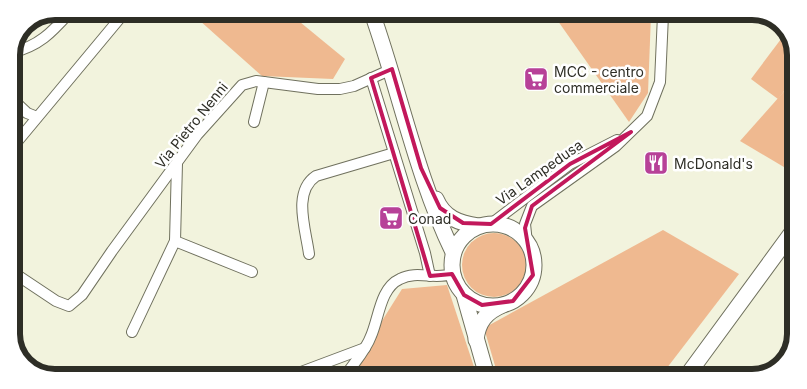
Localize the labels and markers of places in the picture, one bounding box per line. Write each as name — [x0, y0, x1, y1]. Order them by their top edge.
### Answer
place label: MCC - centro commerciale — [554, 63, 644, 96]
supermarket icon: MCC - centro commerciale — [523, 66, 549, 92]
restaurant icon: McDonald's — [643, 150, 669, 176]
place label: McDonald's — [674, 155, 753, 172]
supermarket icon: Conad — [378, 205, 404, 231]
place label: Conad — [408, 210, 451, 227]

